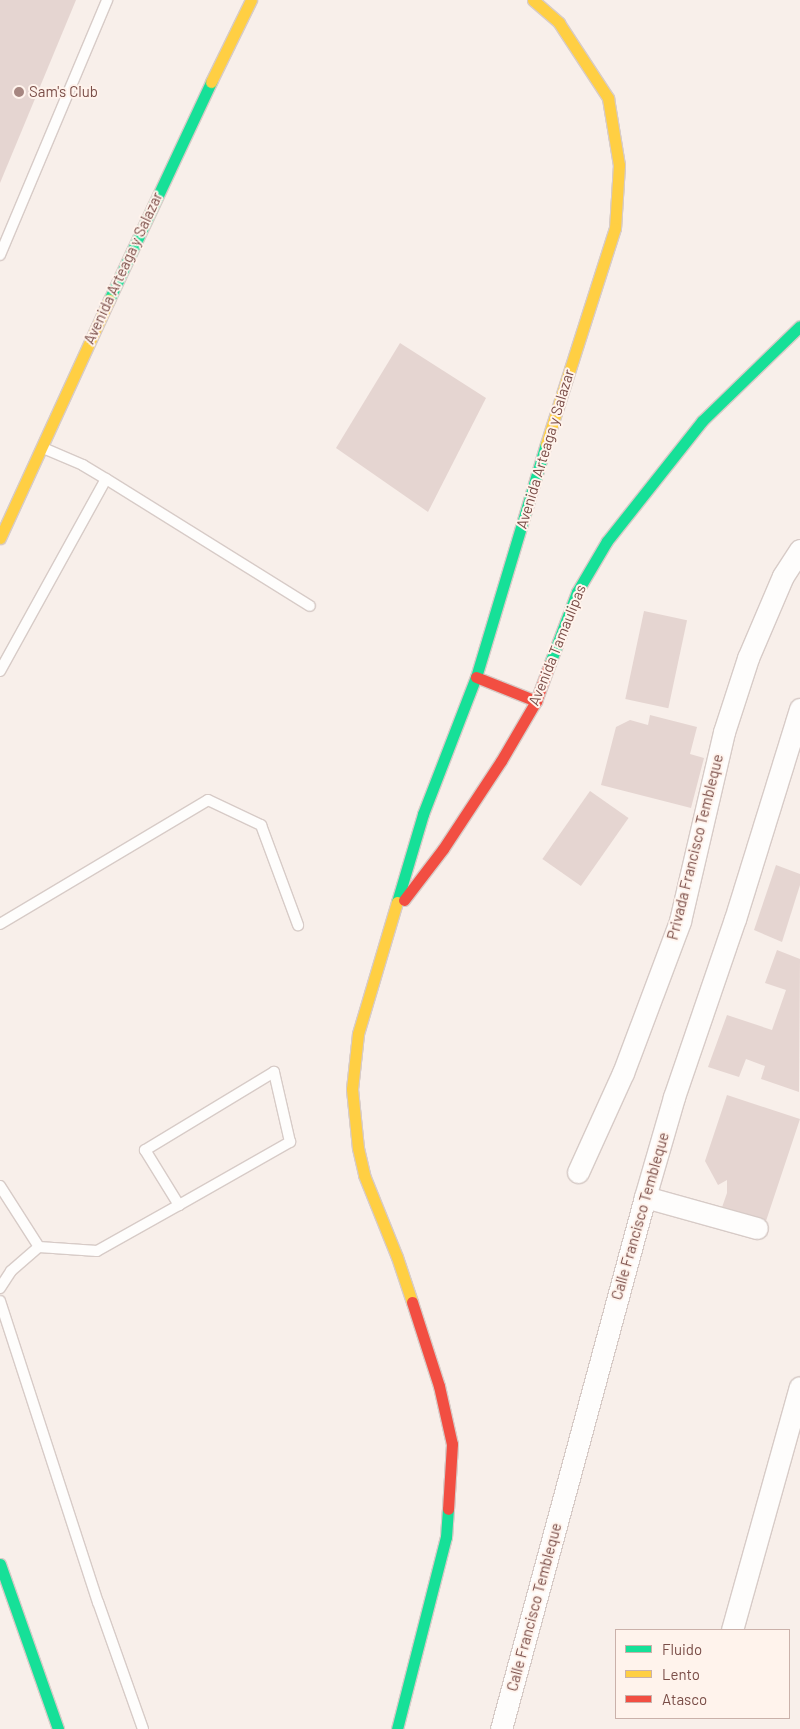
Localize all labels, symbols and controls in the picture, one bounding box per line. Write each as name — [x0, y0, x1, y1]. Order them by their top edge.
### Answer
place label: Sam's Club — [29, 83, 98, 101]
marker: Sam's Club — [13, 86, 25, 98]
street label: Avenida Arteaga y Salazar — [80, 189, 166, 347]
street label: Avenida Arteaga y Salazar — [512, 367, 578, 531]
street label: Avenida Tamaulipas — [525, 582, 589, 708]
street label: Privada Francisco Tembleque — [663, 752, 727, 942]
street label: Calle Francisco Tembleque — [607, 1130, 673, 1302]
street label: Calle Francisco Tembleque — [503, 1521, 565, 1693]
legend — [615, 1629, 790, 1719]
text: Fluido — [662, 1640, 702, 1658]
text: Lento — [662, 1665, 700, 1683]
text: Atasco — [662, 1690, 707, 1708]

